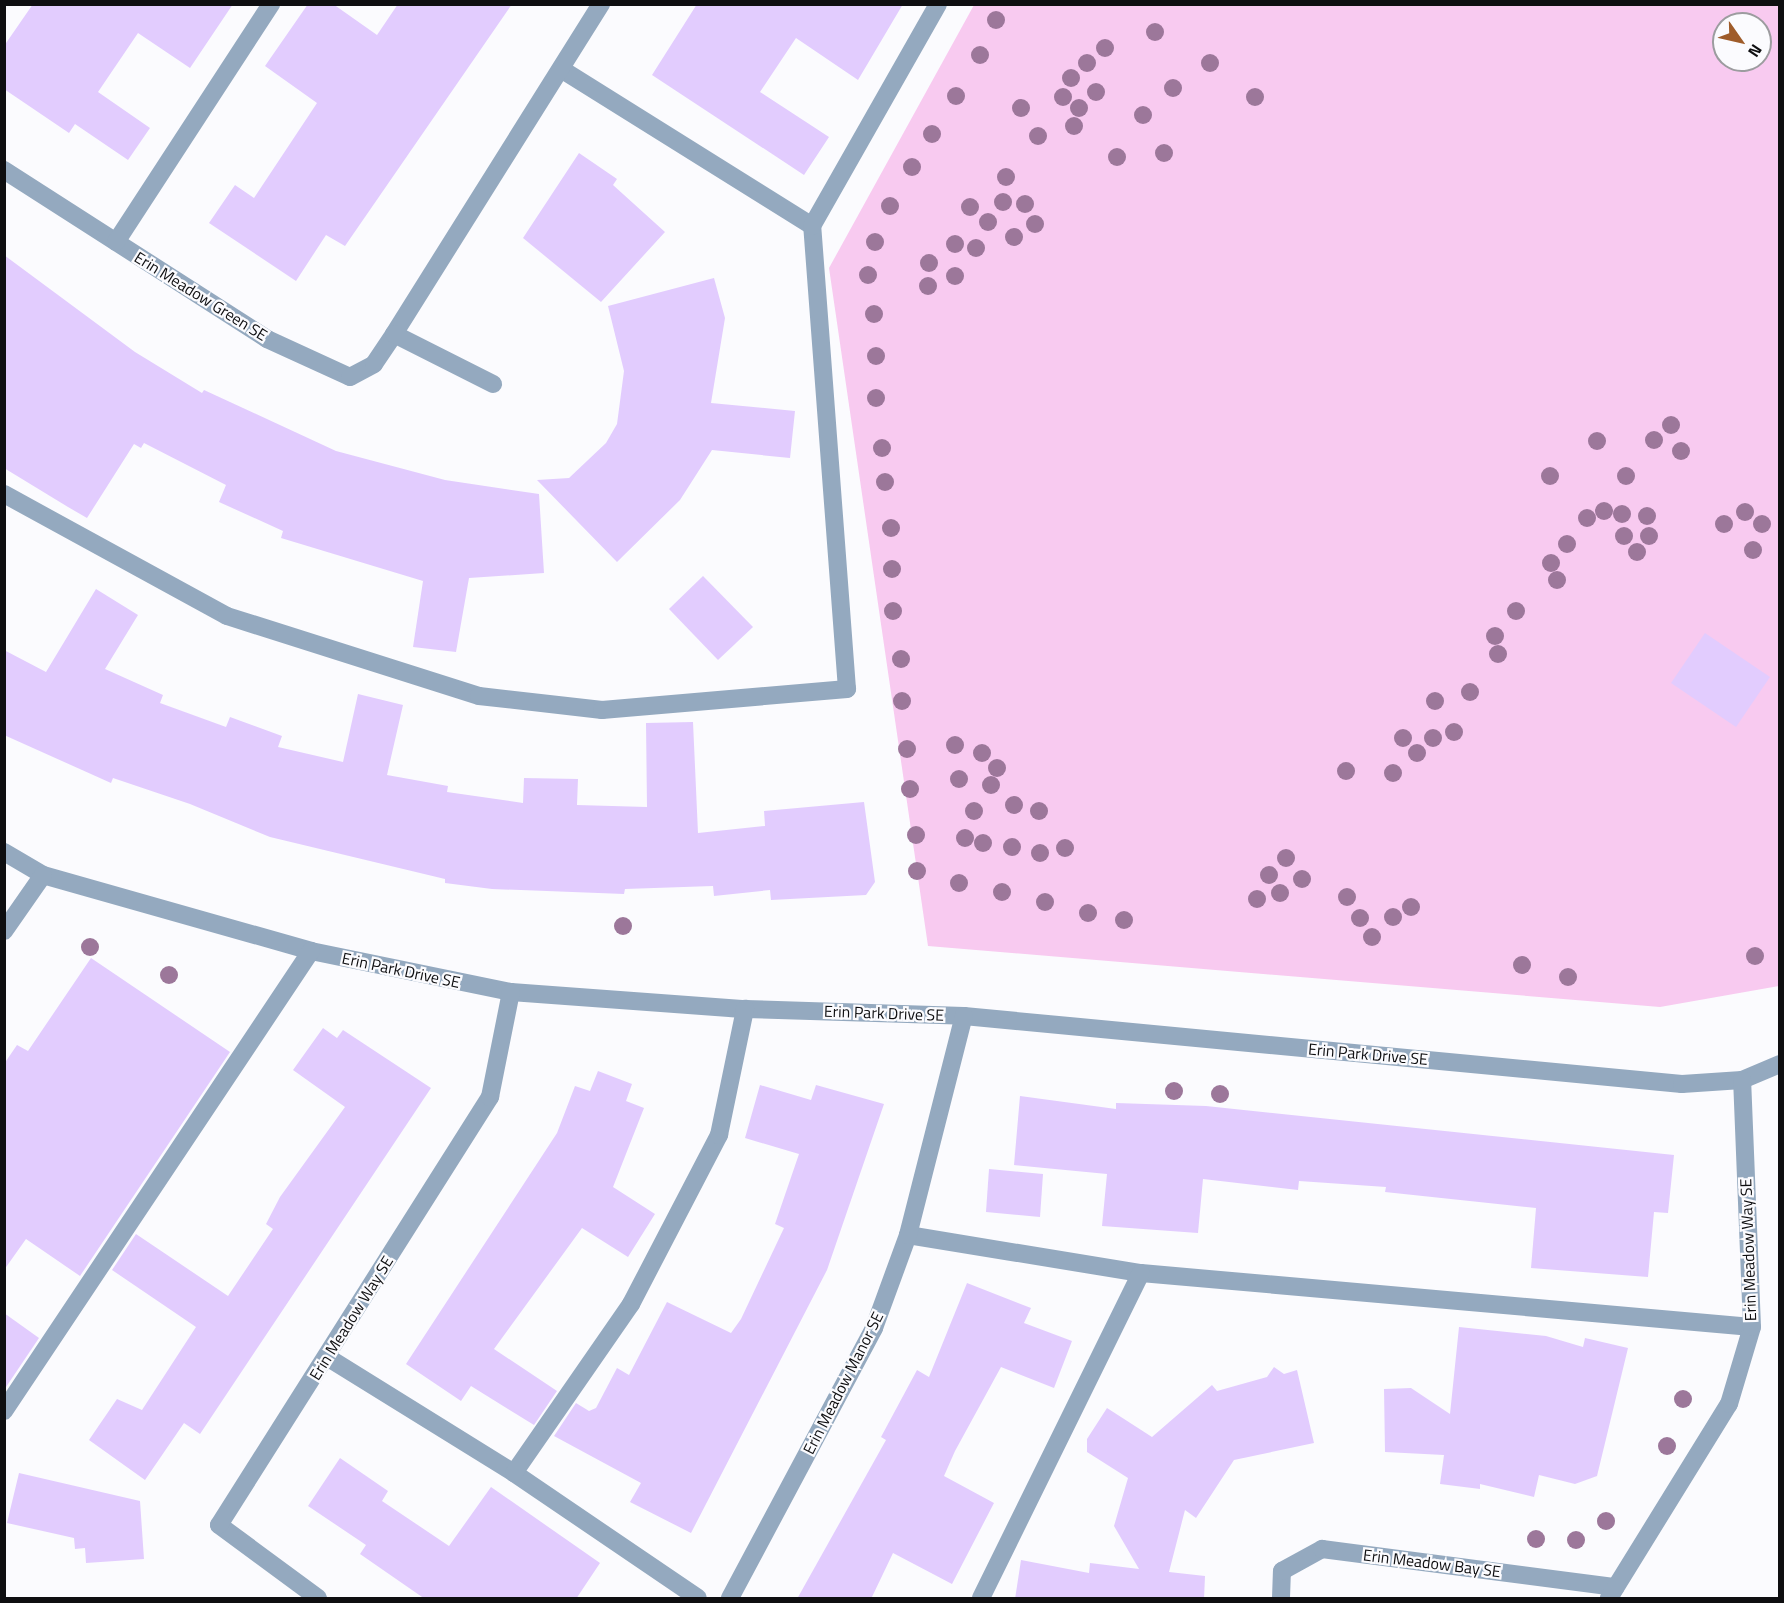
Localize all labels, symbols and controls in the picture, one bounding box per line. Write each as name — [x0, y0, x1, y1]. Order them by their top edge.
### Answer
north arrow — [1712, 12, 1772, 72]
text: N — [1742, 40, 1768, 62]
street label: Erin Meadow Green SE — [131, 247, 271, 345]
street label: Erin Park Drive SE — [340, 948, 462, 992]
street label: Erin Park Drive SE — [824, 1001, 944, 1025]
street label: Erin Park Drive SE — [1307, 1039, 1429, 1069]
street label: Erin Meadow Way SE — [1736, 1178, 1760, 1322]
street label: Erin Meadow Way SE — [305, 1252, 397, 1384]
street label: Erin Meadow Manor SE — [799, 1309, 887, 1457]
street label: Erin Meadow Bay SE — [1362, 1545, 1502, 1581]

